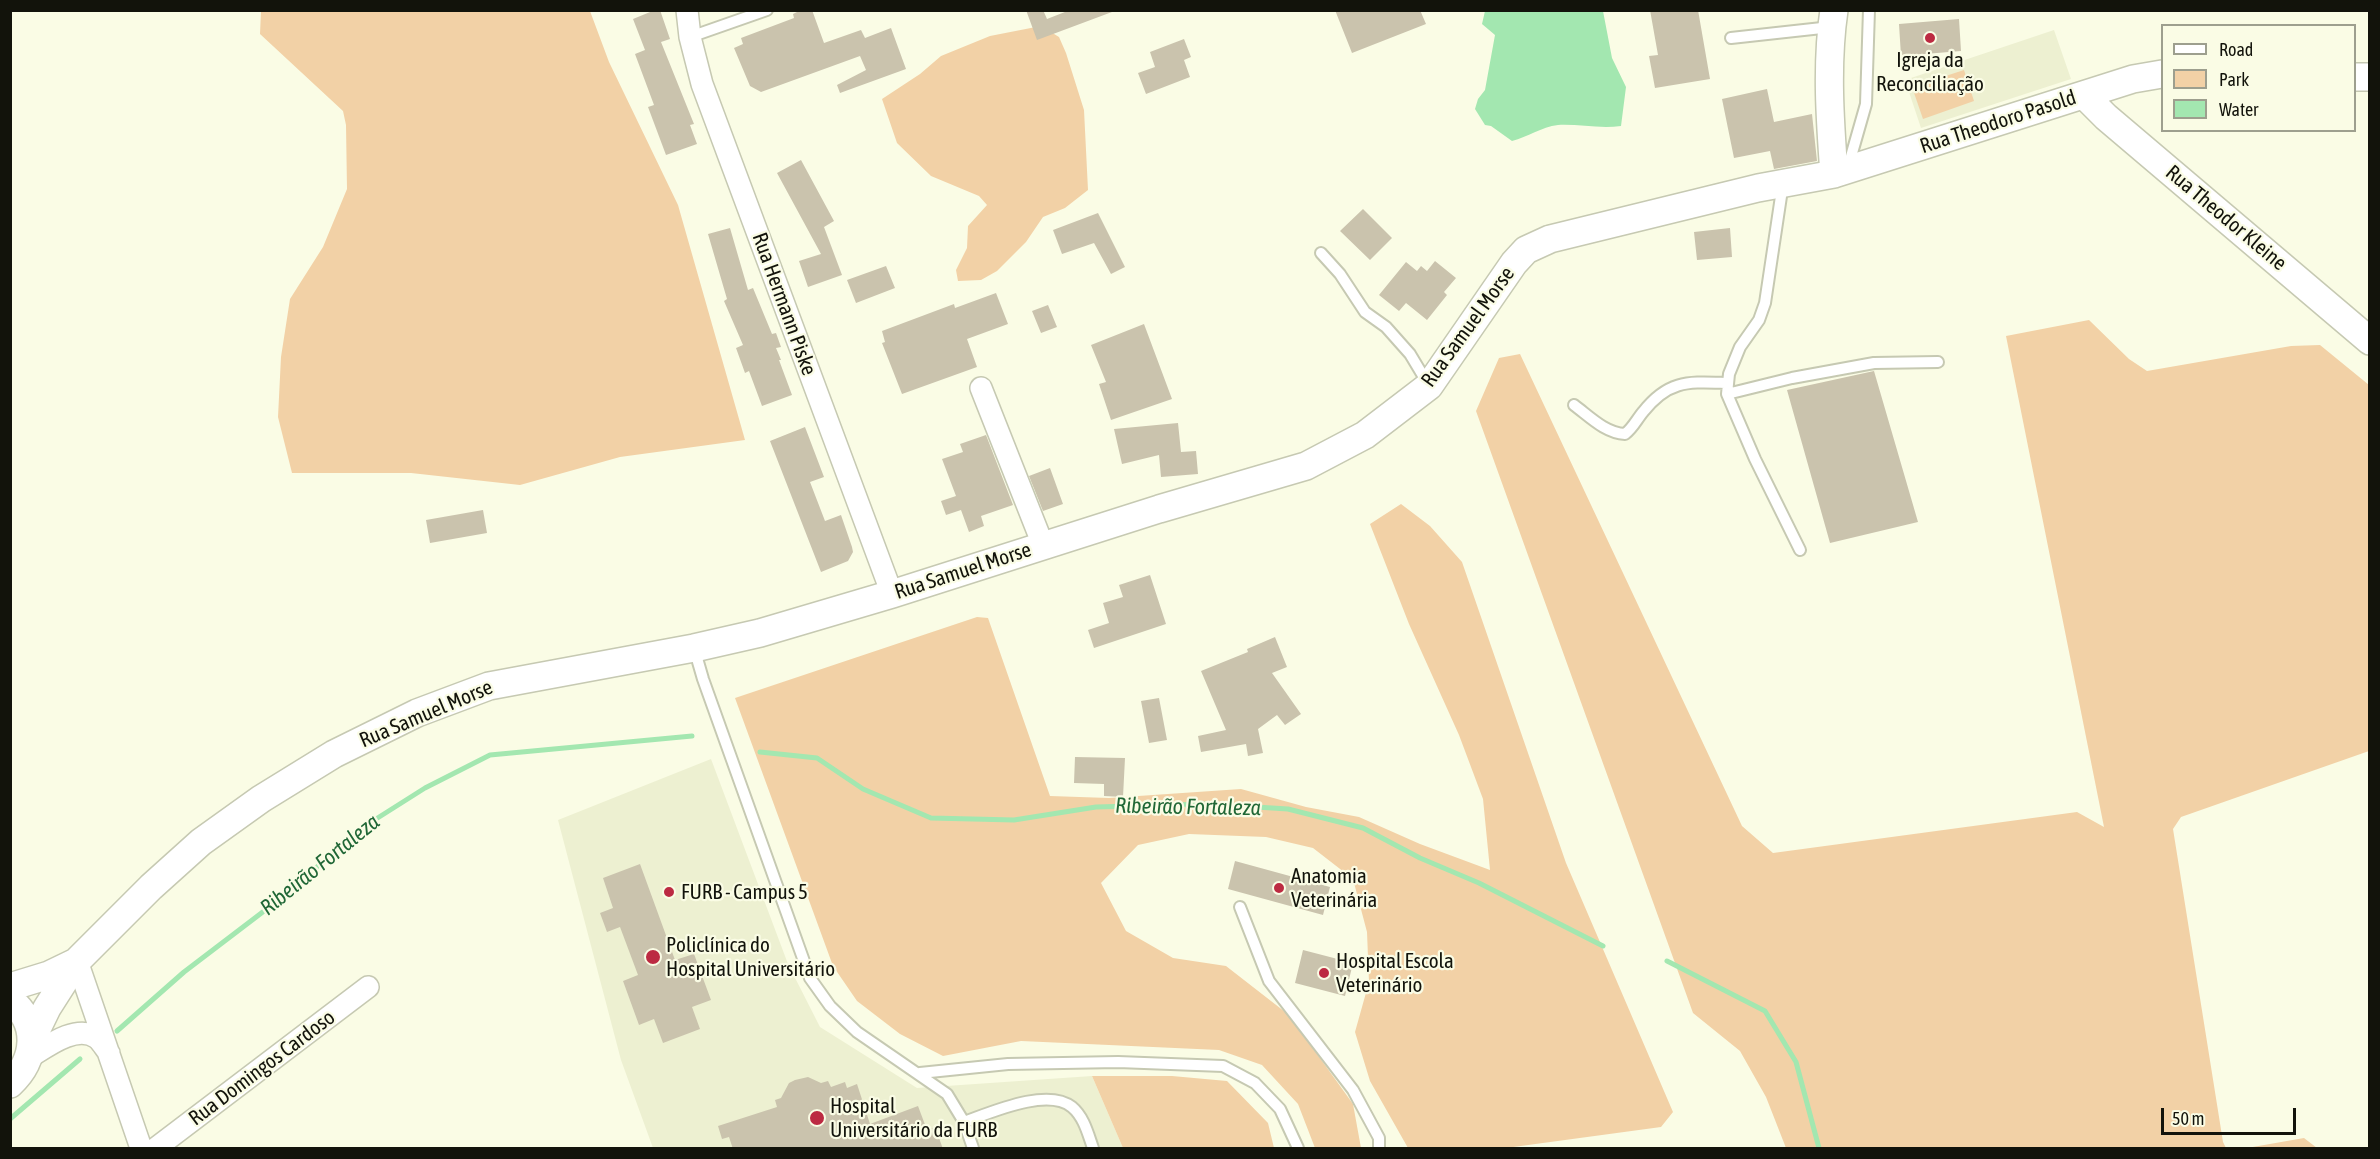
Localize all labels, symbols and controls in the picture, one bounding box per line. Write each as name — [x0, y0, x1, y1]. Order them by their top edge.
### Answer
legend — [2161, 24, 2356, 132]
marker: Igreja da Reconciliação — [1923, 31, 1937, 45]
text: Road — [2219, 39, 2253, 60]
place label: Igreja da Reconciliação — [1876, 47, 1984, 97]
text: Park — [2219, 69, 2249, 90]
street label: Rua Theodoro Pasold — [1917, 85, 2079, 159]
text: Water — [2219, 99, 2258, 120]
street label: Rua Theodor Kleine — [2160, 160, 2292, 276]
street label: Rua Hermann Piske — [747, 229, 821, 379]
street label: Rua Samuel Morse — [1416, 262, 1520, 392]
street label: Rua Samuel Morse — [891, 537, 1035, 605]
street label: Rua Samuel Morse — [356, 675, 496, 753]
water label: Ribeirão Fortaleza — [1115, 793, 1261, 821]
water label: Ribeirão Fortaleza — [255, 809, 385, 921]
place label: Anatomia Veterinária — [1291, 863, 1377, 913]
place label: FURB - Campus 5 — [681, 879, 808, 905]
marker: Anatomia Veterinária — [1272, 881, 1286, 895]
marker: FURB - Campus 5 — [662, 885, 676, 899]
place label: Policlínica do Hospital Universitário — [666, 932, 835, 982]
marker: Policlínica do Hospital Universitário — [644, 948, 662, 966]
place label: Hospital Escola Veterinário — [1336, 948, 1454, 998]
marker: Hospital Escola Veterinário — [1317, 966, 1331, 980]
street label: Rua Domingos Cardoso — [184, 1005, 340, 1131]
place label: Hospital Universitário da FURB — [830, 1093, 997, 1143]
scale bar — [2164, 1096, 2299, 1134]
text: 50 m — [2172, 1108, 2204, 1129]
marker: Hospital Universitário da FURB — [808, 1109, 826, 1127]

